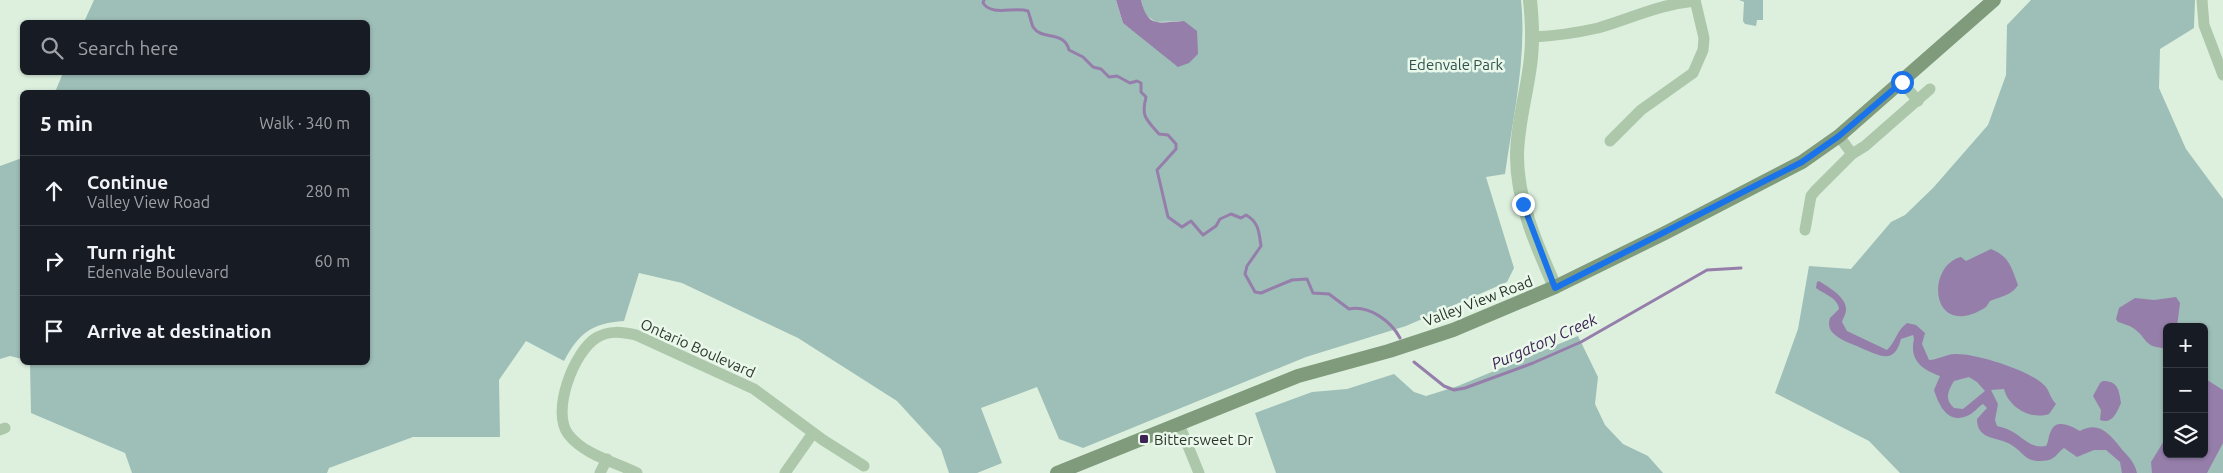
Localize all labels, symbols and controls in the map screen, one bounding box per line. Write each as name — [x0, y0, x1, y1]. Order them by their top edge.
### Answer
search box — [20, 20, 370, 75]
icon: search — [38, 34, 66, 62]
text: Search here — [78, 37, 178, 59]
park label: Edenvale Park — [1409, 56, 1504, 73]
route start — [1891, 71, 1914, 94]
text: 5 min — [40, 111, 93, 135]
text: Walk · 340 m — [259, 114, 350, 132]
text: Continue — [87, 171, 168, 193]
icon: ahead — [40, 177, 68, 205]
text: 280 m — [305, 182, 350, 200]
text: Valley View Road — [87, 193, 210, 211]
route end — [1512, 193, 1535, 216]
text: Turn right — [87, 241, 175, 263]
icon: right — [40, 247, 68, 275]
text: 60 m — [314, 252, 350, 270]
text: Edenvale Boulevard — [87, 263, 229, 281]
street label: Valley View Road — [1421, 272, 1535, 330]
water label: Purgatory Creek — [1488, 309, 1600, 372]
street label: Ontario Boulevard — [638, 315, 758, 381]
icon: arrive — [40, 317, 68, 345]
text: Arrive at destination — [87, 320, 272, 342]
map controls — [2163, 323, 2208, 458]
button: + — [2163, 323, 2208, 368]
button: − — [2163, 368, 2208, 413]
button: layers — [2163, 413, 2208, 458]
place label: Bittersweet Dr — [1154, 431, 1254, 448]
marker: Bittersweet Dr — [1138, 433, 1150, 445]

